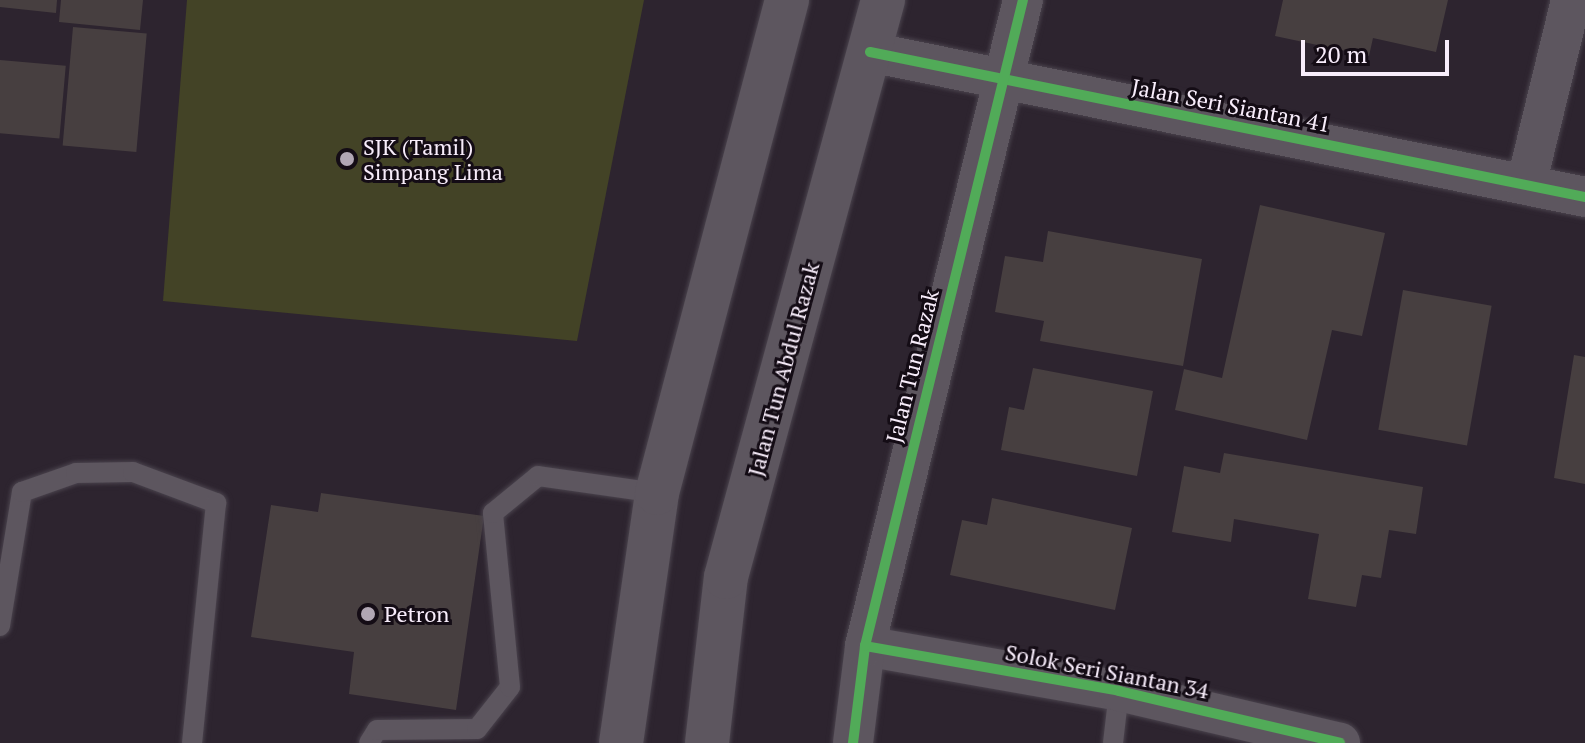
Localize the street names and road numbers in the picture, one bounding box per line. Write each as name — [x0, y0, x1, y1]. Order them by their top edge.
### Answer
street label: Jalan Seri Siantan 41 — [1129, 73, 1333, 137]
street label: Jalan Tun Abdul Razak — [742, 259, 824, 479]
street label: Jalan Tun Razak — [880, 287, 944, 445]
street label: Solok Seri Siantan 34 — [1003, 638, 1211, 704]

